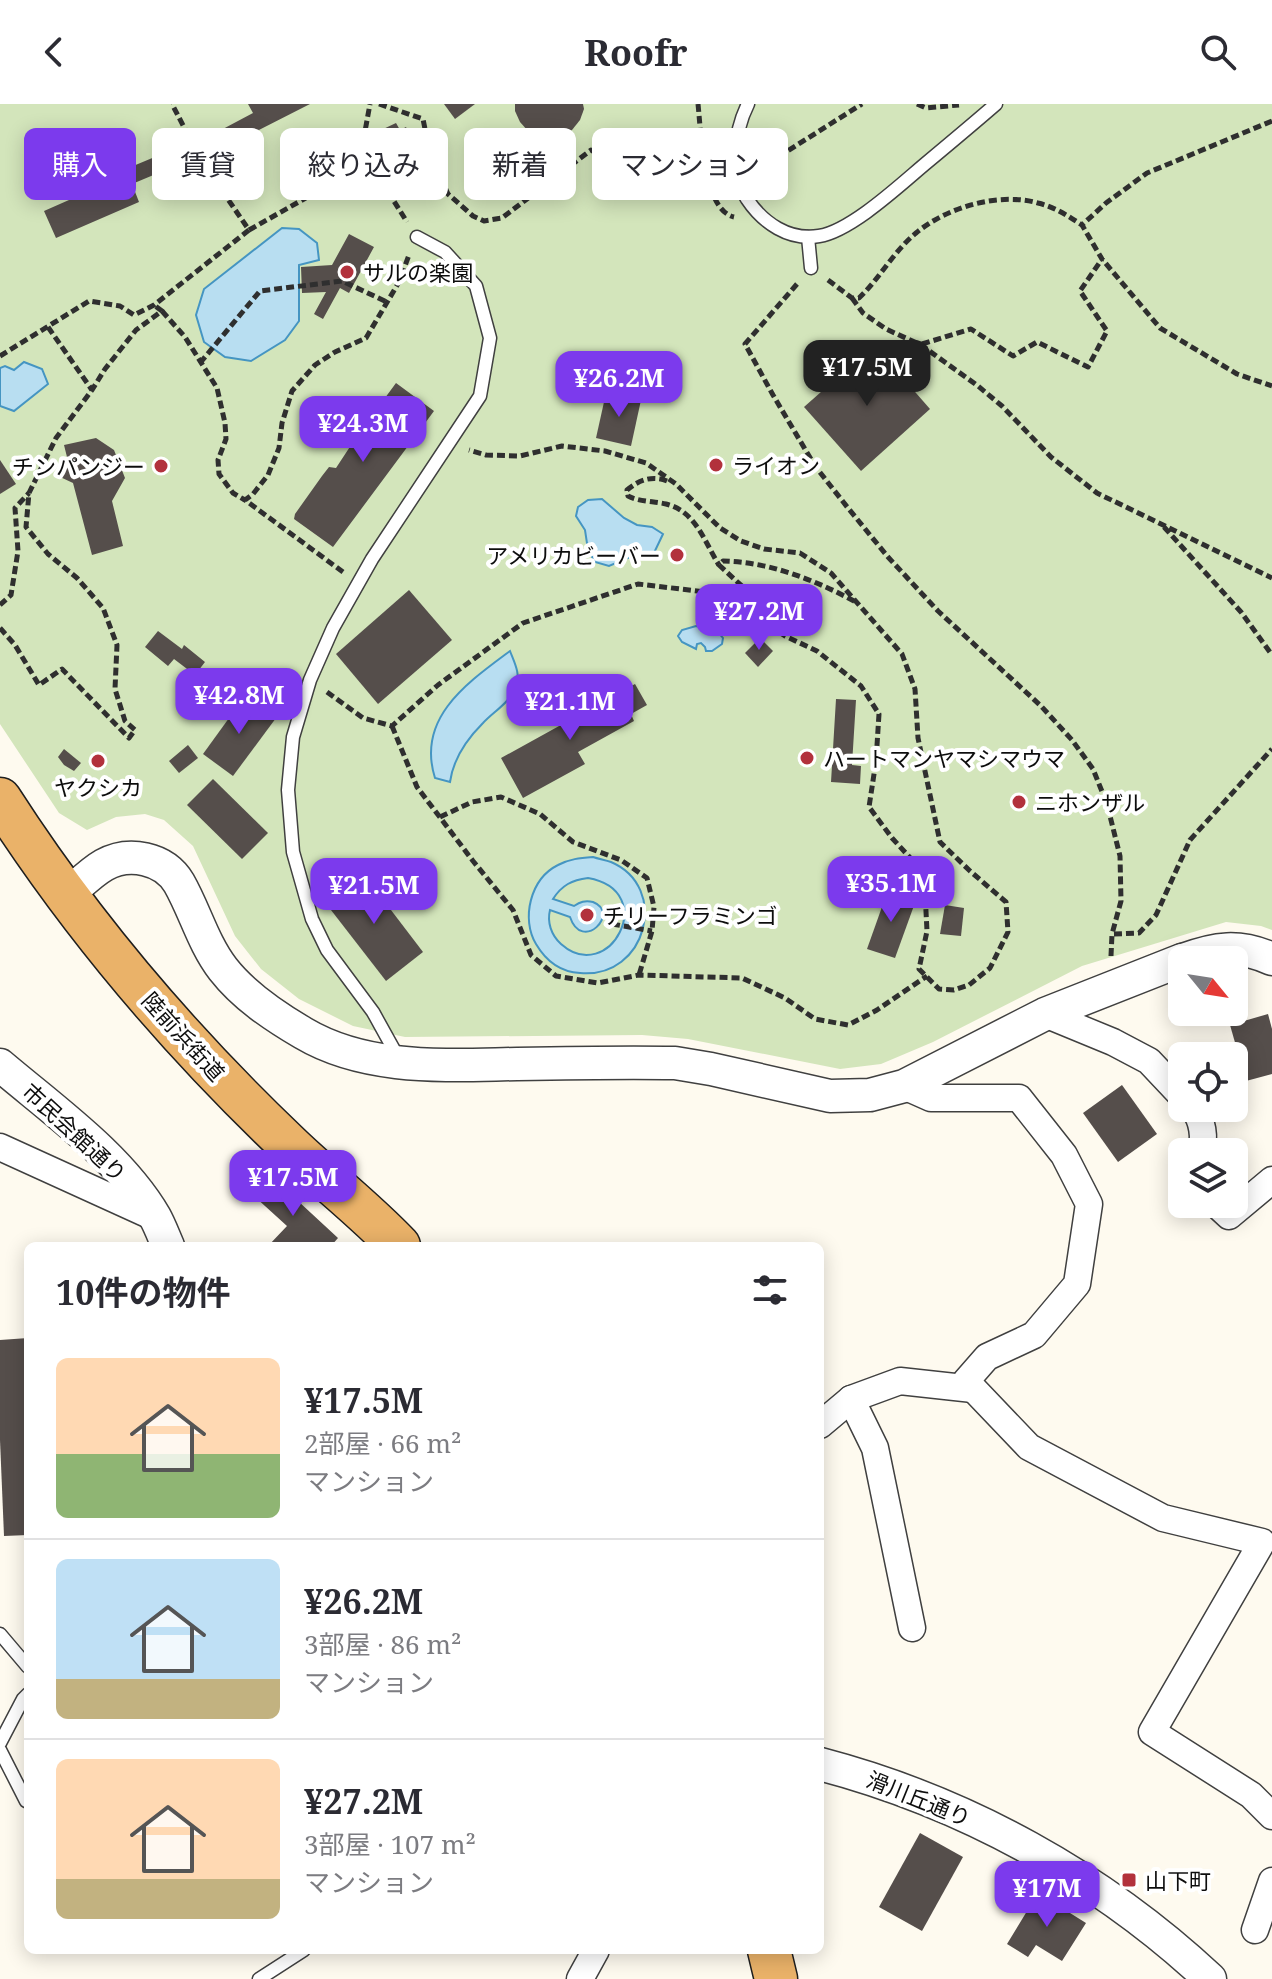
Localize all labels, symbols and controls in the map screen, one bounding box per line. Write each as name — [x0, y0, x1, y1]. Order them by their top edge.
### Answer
text: Roofr — [584, 28, 688, 77]
icon: back — [32, 30, 76, 74]
icon: search — [1196, 30, 1240, 74]
chip: 購入 — [24, 128, 136, 200]
chip: 賃貸 — [152, 128, 264, 200]
chip: 絞り込み — [280, 128, 448, 200]
chip: 新着 — [464, 128, 576, 200]
chip: マンション — [592, 128, 788, 200]
place label: サルの楽園 — [363, 257, 473, 287]
marker: サルの楽園 — [338, 263, 356, 281]
pin: ¥17.5M — [802, 340, 932, 408]
text: ¥17.5M — [821, 348, 913, 384]
pin: ¥26.2M — [554, 351, 684, 419]
text: ¥26.2M — [573, 359, 665, 395]
pin: ¥24.3M — [298, 396, 428, 464]
text: ¥24.3M — [317, 404, 409, 440]
place label: ライオン — [732, 450, 820, 480]
place label: チンパンジー — [12, 451, 145, 481]
marker: ライオン — [707, 456, 725, 474]
marker: チンパンジー — [152, 457, 170, 475]
place label: アメリカビーバー — [486, 540, 661, 570]
marker: アメリカビーバー — [668, 546, 686, 564]
pin: ¥27.2M — [694, 584, 824, 652]
text: ¥27.2M — [713, 592, 805, 628]
pin: ¥42.8M — [174, 668, 304, 736]
pin: ¥21.1M — [505, 674, 635, 742]
text: ¥42.8M — [193, 676, 285, 712]
text: ¥21.1M — [524, 682, 616, 718]
place label: ハートマンヤマシマウマ — [823, 743, 1065, 773]
marker: ハートマンヤマシマウマ — [798, 749, 816, 767]
marker: ヤクシカ — [89, 752, 107, 770]
place label: ヤクシカ — [54, 772, 142, 802]
place label: ニホンザル — [1035, 787, 1145, 817]
marker: ニホンザル — [1010, 793, 1028, 811]
pin: ¥35.1M — [826, 856, 956, 924]
pin: ¥21.5M — [309, 858, 439, 926]
text: ¥35.1M — [845, 864, 937, 900]
text: ¥21.5M — [328, 866, 420, 902]
place label: チリーフラミンゴ — [603, 900, 778, 930]
marker: チリーフラミンゴ — [578, 906, 596, 924]
north arrow — [1168, 946, 1248, 1026]
map controls — [1168, 946, 1248, 1218]
street label: 陸前浜街道 — [136, 985, 232, 1087]
button: locate — [1168, 1042, 1248, 1122]
street label: 市民会館通り — [16, 1076, 134, 1188]
button: layers — [1168, 1138, 1248, 1218]
pin: ¥17.5M — [228, 1150, 358, 1218]
text: ¥17.5M — [247, 1158, 339, 1194]
icon: filters — [748, 1268, 792, 1312]
text: 10件の物件 — [56, 1269, 230, 1315]
text: ¥17.5M — [304, 1377, 423, 1423]
icon: home — [120, 1390, 216, 1486]
text: 2部屋 · 66 m² — [304, 1425, 461, 1461]
text: マンション — [304, 1463, 434, 1499]
text: ¥26.2M — [304, 1578, 423, 1624]
icon: home — [120, 1591, 216, 1687]
text: 3部屋 · 86 m² — [304, 1626, 461, 1662]
text: マンション — [304, 1664, 434, 1700]
street label: 滑川丘通り — [862, 1763, 976, 1833]
text: ¥27.2M — [304, 1778, 423, 1824]
icon: home — [120, 1791, 216, 1887]
text: 3部屋 · 107 m² — [304, 1826, 476, 1862]
pin: ¥17M — [1000, 1861, 1094, 1929]
text: マンション — [304, 1864, 434, 1900]
place label: 山下町 — [1145, 1865, 1211, 1895]
text: ¥17M — [1013, 1869, 1081, 1905]
marker: 山下町 — [1120, 1871, 1138, 1889]

